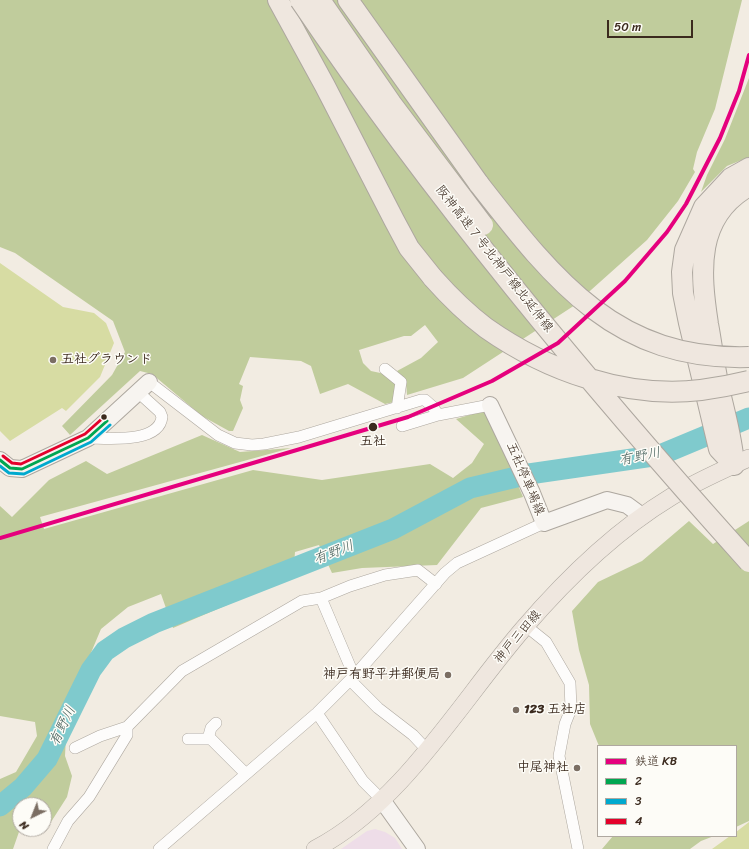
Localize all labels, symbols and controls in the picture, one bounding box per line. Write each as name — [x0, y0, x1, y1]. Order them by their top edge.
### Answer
scale bar — [609, 12, 695, 38]
text: 50 m — [614, 16, 641, 38]
street label: 阪神高速７号北神戸線北延伸線 — [432, 182, 556, 336]
place label: 五社グラウンド — [61, 352, 152, 368]
marker: 五社グラウンド — [48, 355, 58, 365]
unlabelled marker — [99, 412, 109, 422]
marker: 五社 — [367, 421, 379, 433]
place label: 五社 — [360, 434, 386, 450]
street label: 五社停車場線 — [503, 440, 547, 518]
water label: 有野川 — [618, 445, 662, 469]
water label: 有野川 — [311, 538, 357, 568]
street label: 神戸三田線 — [491, 607, 545, 667]
place label: 神戸有野平井郵便局 — [323, 667, 440, 683]
marker: 神戸有野平井郵便局 — [443, 670, 453, 680]
place label: 123 五社店 — [524, 702, 587, 718]
water label: 有野川 — [46, 703, 80, 749]
marker: 123 五社店 — [511, 705, 521, 715]
legend — [597, 745, 737, 837]
text: 鉄道 KB — [635, 750, 677, 772]
place label: 中尾神社 — [517, 760, 569, 776]
marker: 中尾神社 — [572, 763, 582, 773]
text: 2 — [635, 770, 642, 792]
text: 3 — [635, 790, 642, 812]
north arrow — [12, 797, 52, 837]
text: 4 — [635, 810, 643, 832]
text: N — [15, 816, 33, 835]

